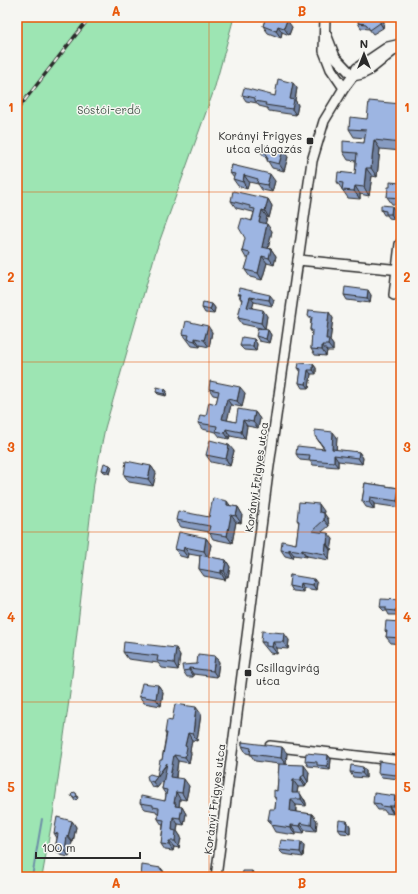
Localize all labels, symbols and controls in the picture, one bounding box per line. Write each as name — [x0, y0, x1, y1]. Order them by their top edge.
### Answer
text: A — [111, 2, 121, 19]
text: B — [298, 2, 307, 19]
north arrow — [344, 34, 384, 74]
text: N — [360, 36, 368, 51]
text: 1 — [8, 98, 14, 115]
text: 1 — [404, 98, 410, 115]
park label: Sóstói-erdő — [77, 102, 141, 117]
place label: Korányi Frigyes utca elágazás — [218, 128, 302, 156]
marker: Korányi Frigyes utca elágazás — [305, 136, 315, 146]
text: 2 — [7, 268, 15, 285]
text: 2 — [403, 268, 411, 285]
street label: Korányi Frigyes utca — [241, 421, 271, 533]
text: 3 — [7, 438, 15, 455]
text: 3 — [403, 438, 411, 455]
text: 4 — [7, 608, 15, 625]
text: 4 — [403, 608, 411, 625]
place label: Csillagvirág utca — [256, 660, 319, 688]
marker: Csillagvirág utca — [243, 668, 253, 678]
street label: Korányi Frigyes utca — [200, 743, 228, 855]
text: 5 — [7, 778, 15, 795]
text: 5 — [403, 778, 411, 795]
scale bar — [36, 834, 140, 860]
text: 100 m — [42, 839, 76, 855]
text: A — [111, 874, 121, 891]
text: B — [298, 874, 307, 891]

